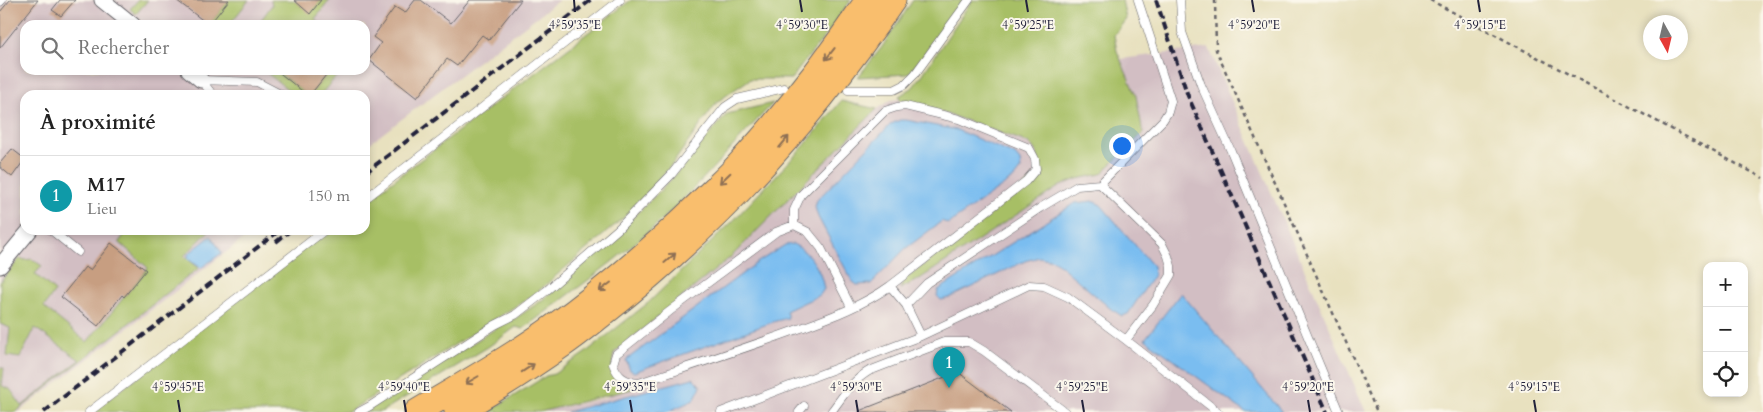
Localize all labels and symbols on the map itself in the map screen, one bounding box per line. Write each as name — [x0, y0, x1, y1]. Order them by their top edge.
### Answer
north arrow — [1643, 15, 1688, 60]
text: 4°59'35"E — [549, 17, 601, 33]
text: 4°59'30"E — [776, 17, 828, 33]
text: 4°59'25"E — [1002, 17, 1054, 33]
text: 4°59'20"E — [1228, 17, 1280, 33]
text: 4°59'15"E — [1454, 17, 1506, 33]
one-way arrow — [824, 47, 835, 60]
your location — [1109, 133, 1135, 159]
one-way arrow — [778, 136, 789, 149]
one-way arrow — [719, 172, 731, 184]
one-way arrow — [664, 252, 677, 264]
one-way arrow — [599, 282, 612, 293]
pin: 1 — [933, 347, 965, 388]
one-way arrow — [521, 363, 535, 373]
one-way arrow — [465, 375, 479, 385]
text: 4°59'45"E — [152, 379, 204, 395]
text: 4°59'40"E — [378, 379, 430, 395]
text: 4°59'35"E — [604, 379, 656, 395]
text: 4°59'30"E — [830, 379, 882, 395]
text: 4°59'25"E — [1056, 379, 1108, 395]
text: 4°59'20"E — [1282, 379, 1334, 395]
text: 4°59'15"E — [1508, 379, 1560, 395]

